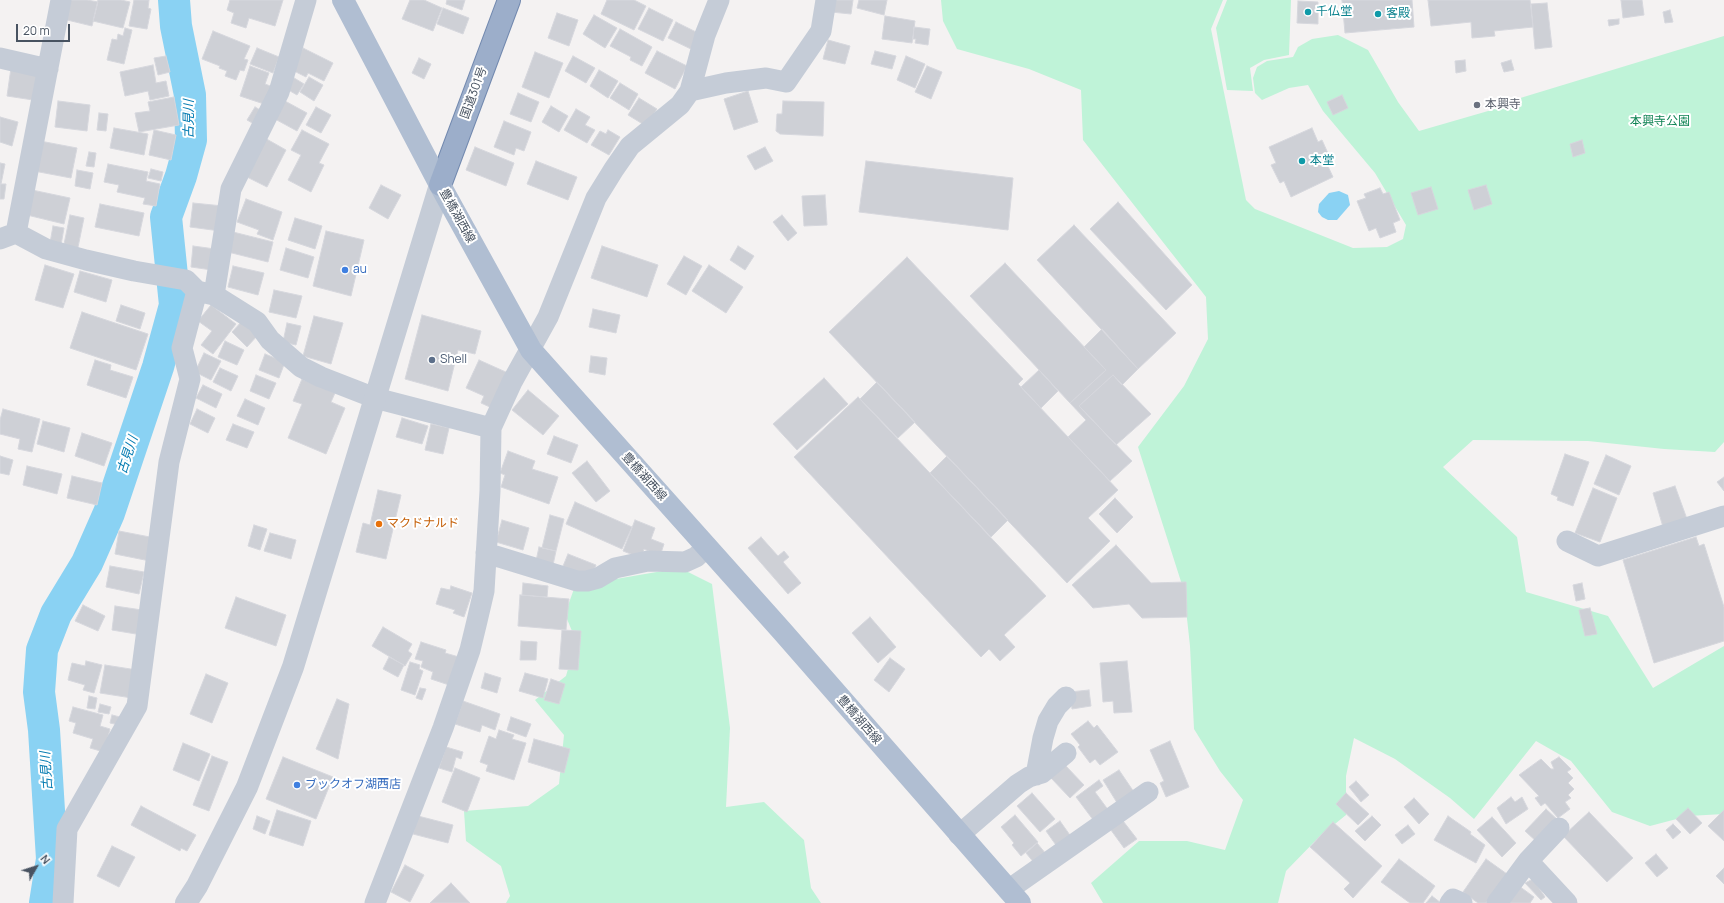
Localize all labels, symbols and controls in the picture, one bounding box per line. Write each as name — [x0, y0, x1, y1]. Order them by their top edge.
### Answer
place label: 千仏堂 — [1316, 5, 1352, 19]
marker: 千仏堂 — [1303, 7, 1313, 17]
place label: 客殿 — [1386, 7, 1410, 21]
marker: 客殿 — [1373, 9, 1383, 19]
scale bar — [18, 16, 72, 42]
text: 20 m — [23, 22, 50, 39]
street label: 国道301号 — [458, 65, 490, 121]
place label: 本興寺 — [1485, 98, 1521, 112]
water label: 古見川 — [181, 100, 197, 138]
marker: 本興寺 — [1472, 100, 1482, 110]
park label: 本興寺公園 — [1630, 115, 1690, 129]
place label: 本堂 — [1310, 154, 1334, 168]
marker: 本堂 — [1297, 156, 1307, 166]
street label: 豊橋湖西線 — [436, 186, 478, 246]
place label: au — [353, 263, 367, 277]
marker: au — [340, 265, 350, 275]
place label: Shell — [440, 353, 467, 367]
marker: Shell — [427, 355, 437, 365]
water label: 古見川 — [115, 434, 141, 476]
street label: 豊橋湖西線 — [619, 450, 669, 504]
place label: マクドナルド — [387, 517, 459, 531]
marker: マクドナルド — [374, 519, 384, 529]
street label: 豊橋湖西線 — [834, 693, 884, 747]
water label: 古見川 — [38, 751, 56, 791]
place label: ブックオフ湖西店 — [305, 778, 401, 792]
marker: ブックオフ湖西店 — [292, 780, 302, 790]
north arrow — [16, 847, 56, 887]
text: N — [37, 851, 54, 867]

